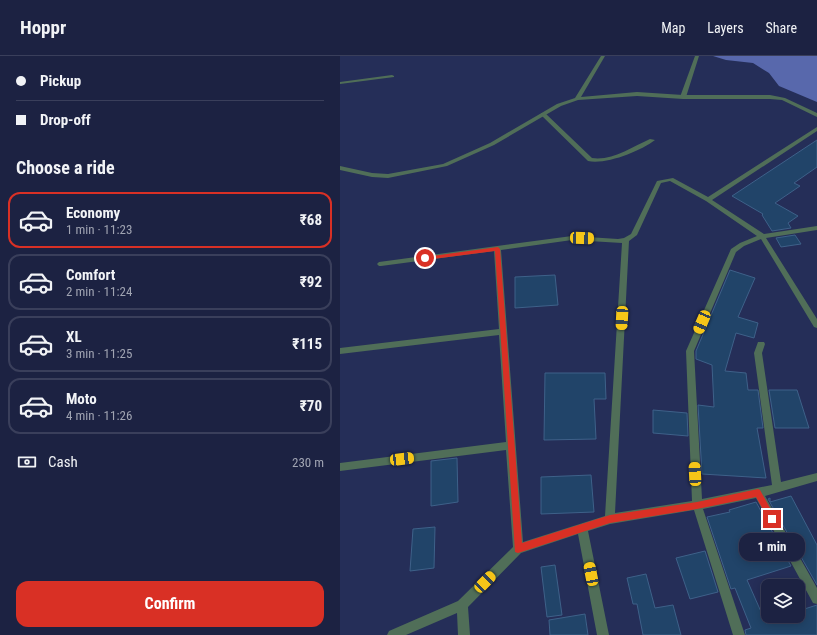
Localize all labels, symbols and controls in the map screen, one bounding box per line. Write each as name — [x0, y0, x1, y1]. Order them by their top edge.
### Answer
text: Hoppr — [20, 16, 66, 39]
text: Map — [661, 20, 685, 36]
text: Layers — [707, 20, 744, 36]
text: Share — [766, 20, 797, 36]
text: Pickup — [40, 72, 81, 90]
text: Drop-off — [40, 111, 91, 129]
text: Choose a ride — [16, 157, 115, 178]
icon: car — [18, 202, 54, 238]
text: Economy — [66, 204, 120, 222]
text: ₹68 — [300, 211, 322, 229]
text: 1 min · 11:23 — [66, 222, 132, 237]
car — [570, 232, 594, 244]
route start — [416, 249, 434, 267]
icon: car — [18, 264, 54, 300]
text: Comfort — [66, 266, 115, 284]
text: ₹92 — [300, 273, 322, 291]
text: 2 min · 11:24 — [66, 284, 132, 299]
car — [615, 306, 629, 330]
car — [692, 309, 712, 335]
icon: car — [18, 326, 54, 362]
text: XL — [66, 328, 82, 346]
text: ₹115 — [292, 335, 322, 353]
text: 3 min · 11:25 — [66, 346, 132, 361]
icon: car — [18, 388, 54, 424]
text: Moto — [66, 390, 97, 408]
text: ₹70 — [300, 397, 322, 415]
text: 4 min · 11:26 — [66, 408, 132, 423]
icon: cash — [16, 451, 38, 473]
car — [389, 452, 415, 466]
text: Cash — [48, 453, 78, 471]
text: 230 m — [292, 455, 324, 470]
car — [688, 462, 702, 486]
route end — [763, 510, 781, 528]
callout: 1 min — [739, 533, 805, 561]
text: 1 min — [758, 539, 786, 554]
car — [583, 561, 599, 587]
car — [472, 569, 498, 595]
map controls — [761, 579, 805, 623]
button: layers — [761, 579, 805, 623]
button: Confirm — [16, 581, 324, 627]

